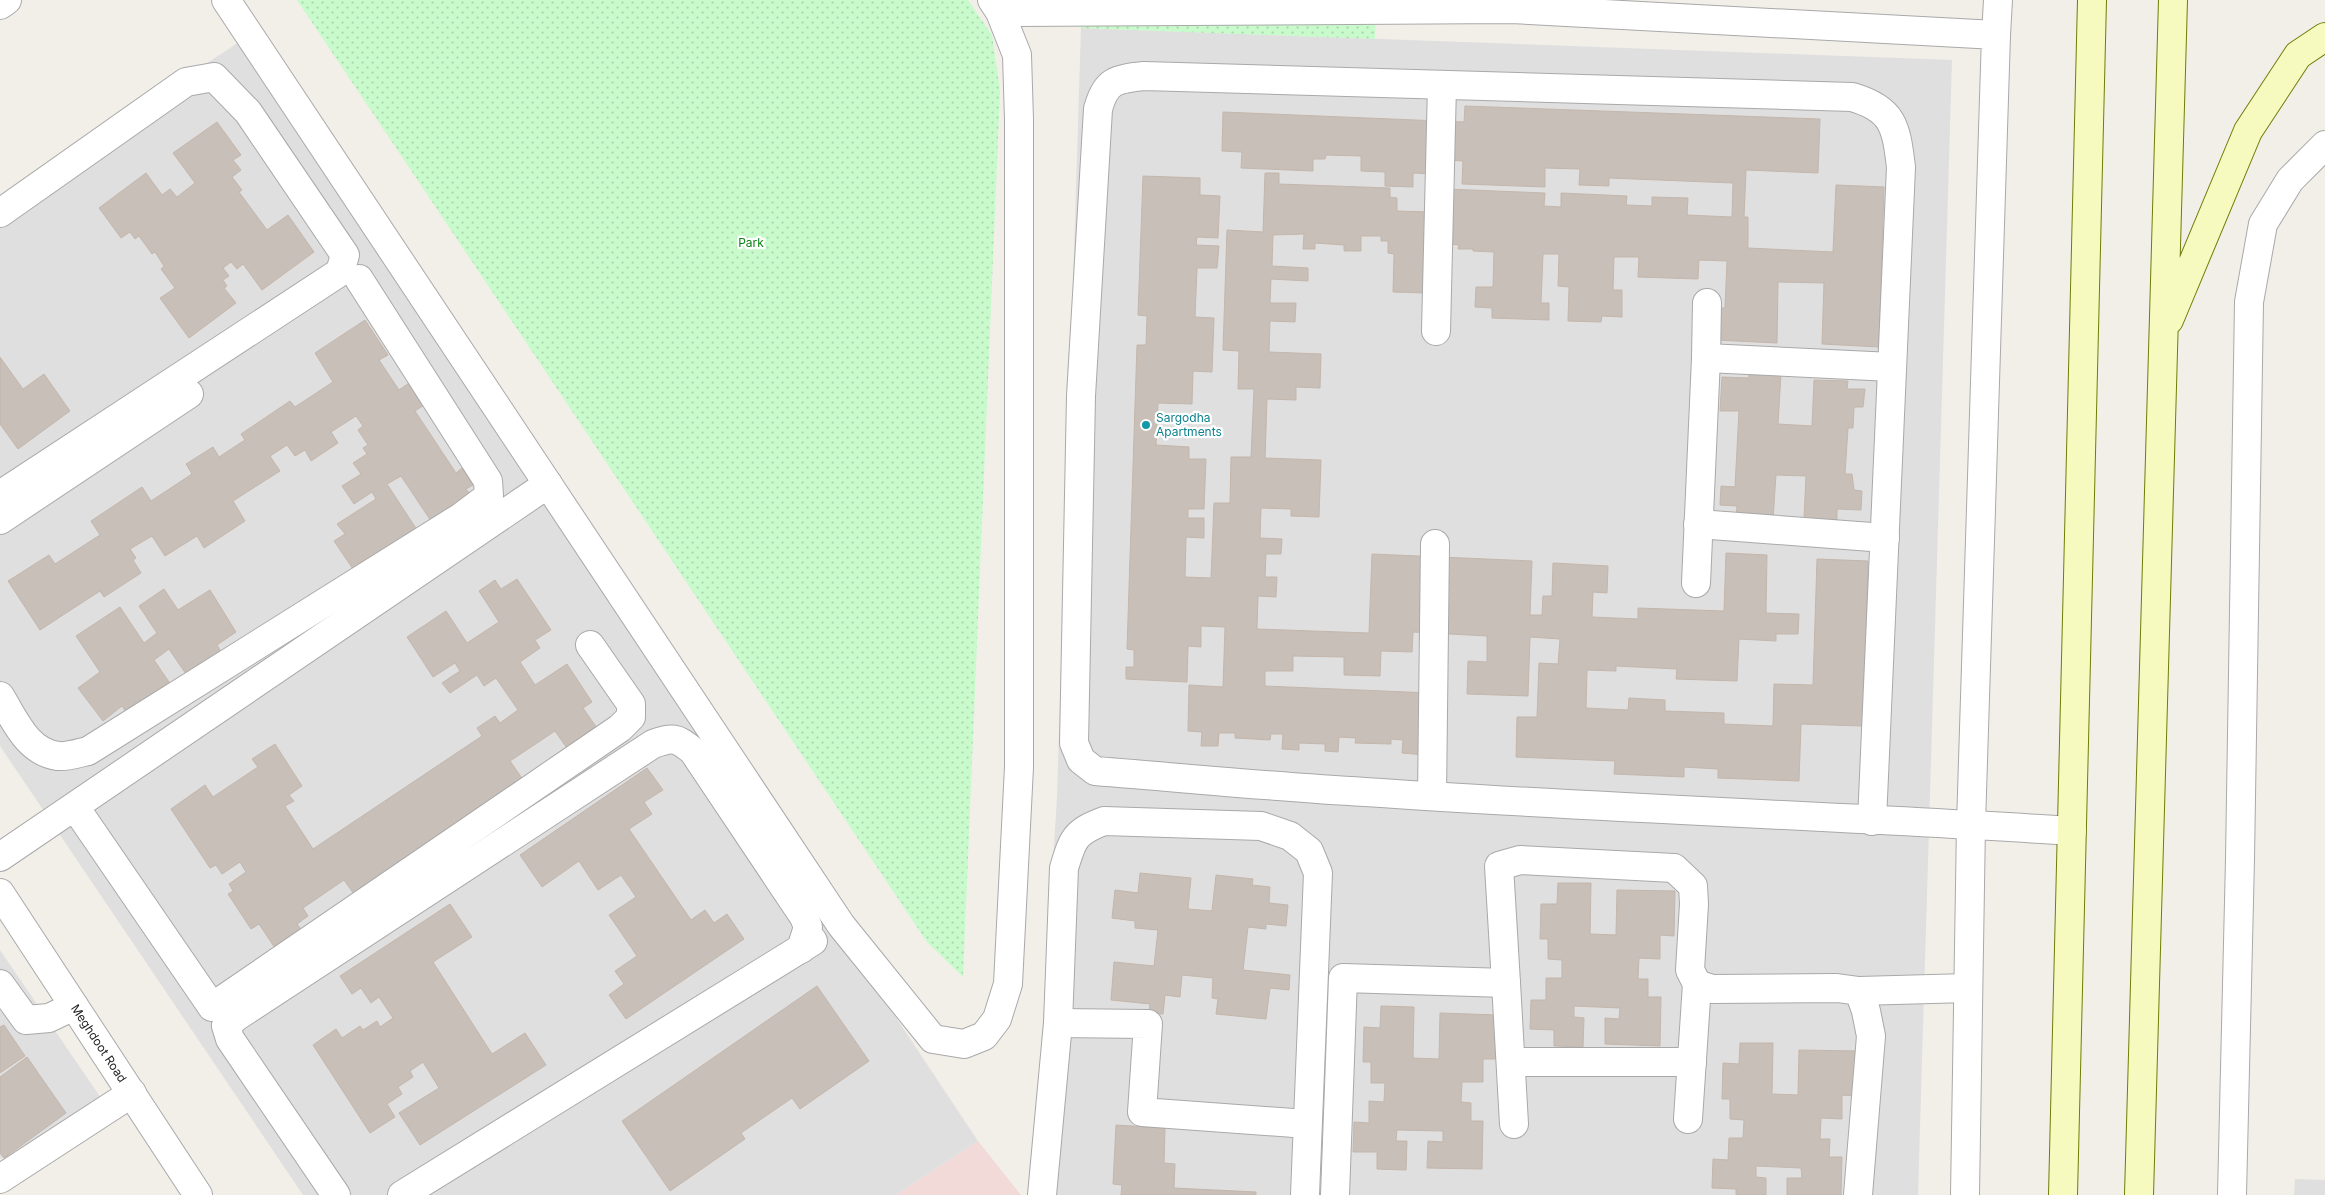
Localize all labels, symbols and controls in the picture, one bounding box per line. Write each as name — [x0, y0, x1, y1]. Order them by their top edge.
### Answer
park label: Park — [738, 235, 764, 250]
place label: Sargodha Apartments — [1156, 410, 1222, 439]
marker: Sargodha Apartments — [1140, 419, 1152, 431]
street label: Meghdoot Road — [68, 1001, 130, 1085]

